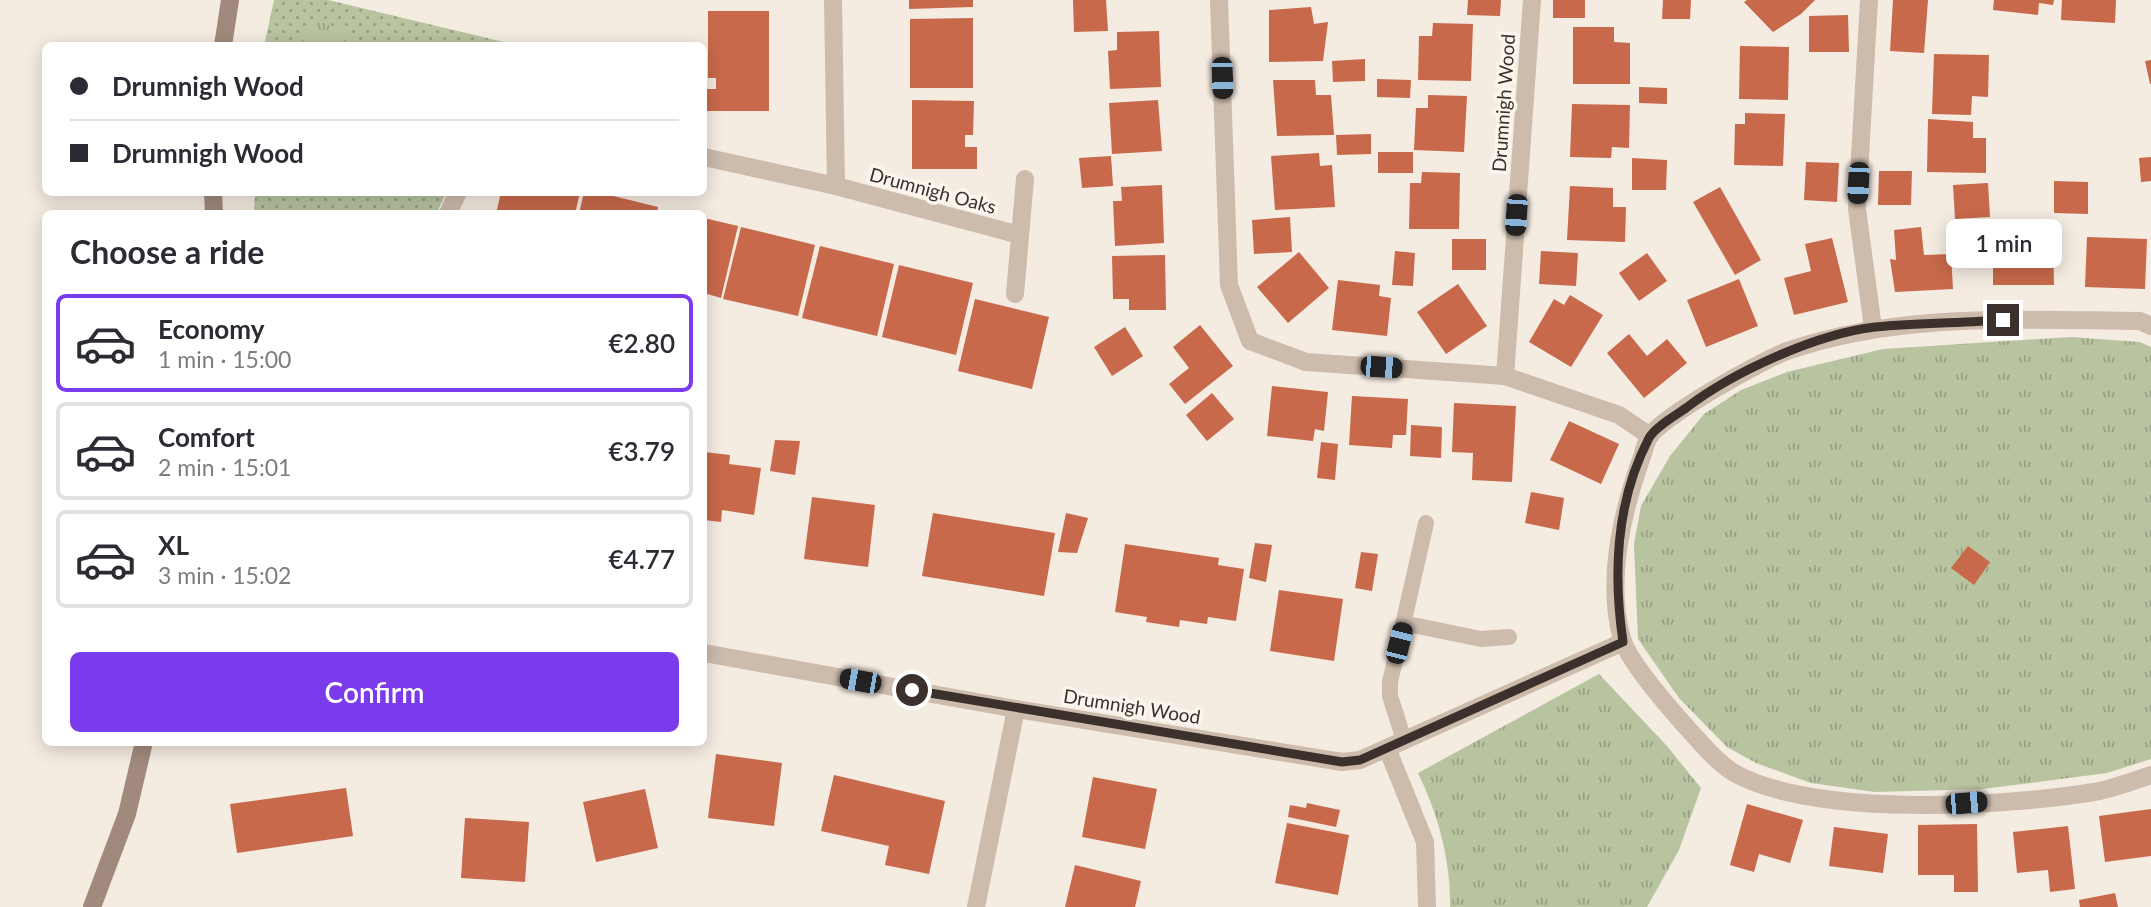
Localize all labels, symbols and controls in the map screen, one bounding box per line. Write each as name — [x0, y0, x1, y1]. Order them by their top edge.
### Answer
street label: Drumnigh Wood — [1487, 33, 1519, 173]
car — [1211, 57, 1234, 99]
text: Drumnigh Wood — [112, 70, 304, 102]
text: Drumnigh Wood — [112, 137, 304, 169]
car — [1847, 161, 1870, 205]
street label: Drumnigh Oaks — [867, 162, 999, 218]
car — [1505, 193, 1528, 237]
callout: 1 min — [1945, 218, 2061, 268]
text: 1 min — [1976, 229, 2032, 257]
text: Choose a ride — [70, 232, 264, 271]
route end — [1987, 304, 2019, 336]
icon: car — [74, 312, 137, 375]
text: Economy — [158, 313, 264, 345]
text: €2.80 — [609, 327, 675, 359]
text: 1 min · 15:00 — [158, 345, 291, 373]
car — [1360, 355, 1403, 379]
icon: car — [74, 420, 137, 483]
text: Comfort — [158, 421, 255, 453]
text: €3.79 — [609, 435, 675, 467]
text: 2 min · 15:01 — [158, 453, 291, 481]
icon: car — [74, 528, 137, 591]
text: XL — [158, 529, 189, 561]
text: €4.77 — [609, 543, 675, 575]
text: 3 min · 15:02 — [158, 561, 291, 589]
car — [1384, 620, 1415, 666]
button: Confirm — [70, 652, 679, 732]
car — [838, 667, 883, 695]
route start — [896, 674, 928, 706]
street label: Drumnigh Wood — [1062, 684, 1202, 728]
car — [1945, 791, 1988, 815]

